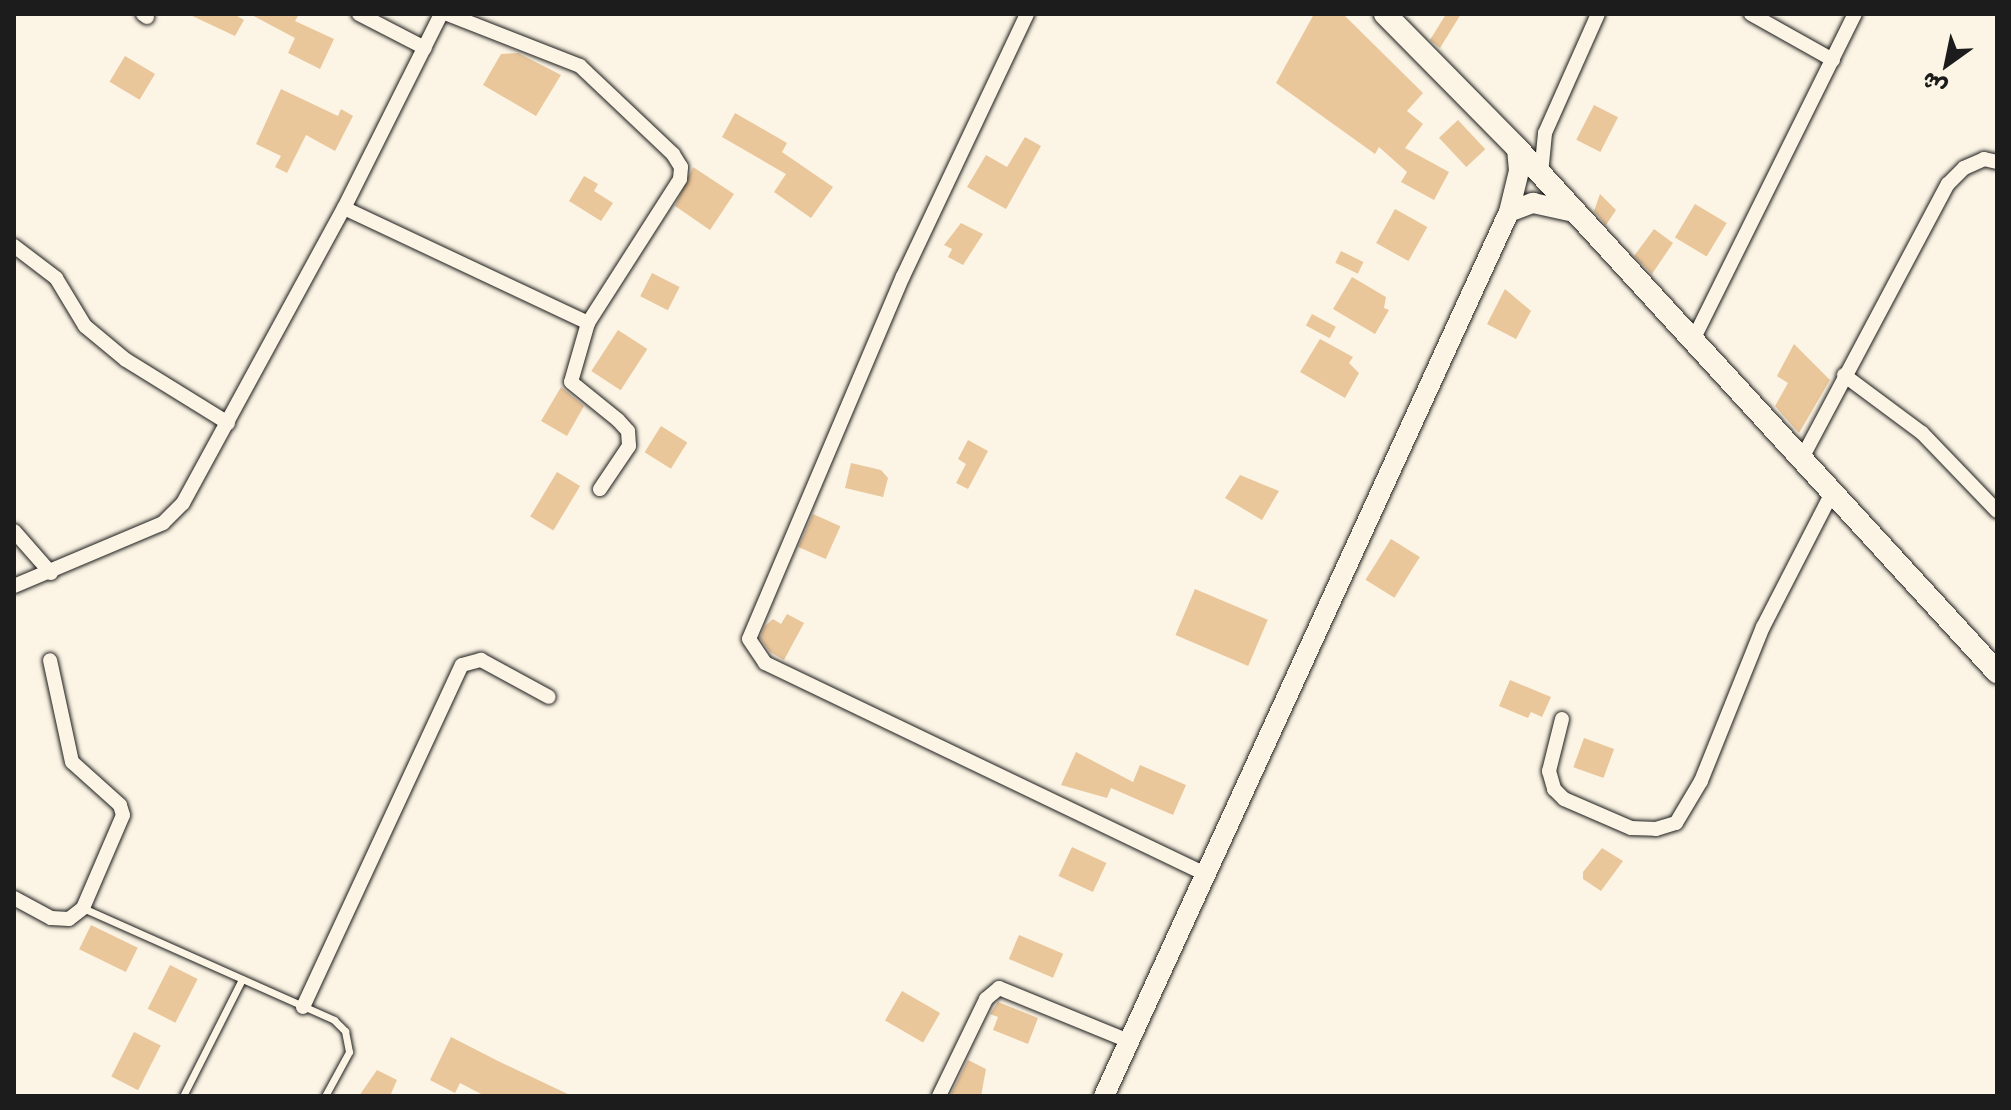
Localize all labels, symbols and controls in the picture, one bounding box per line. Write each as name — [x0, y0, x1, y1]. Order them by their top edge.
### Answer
north arrow — [1907, 24, 1987, 104]
text: ش — [1916, 65, 1952, 103]

